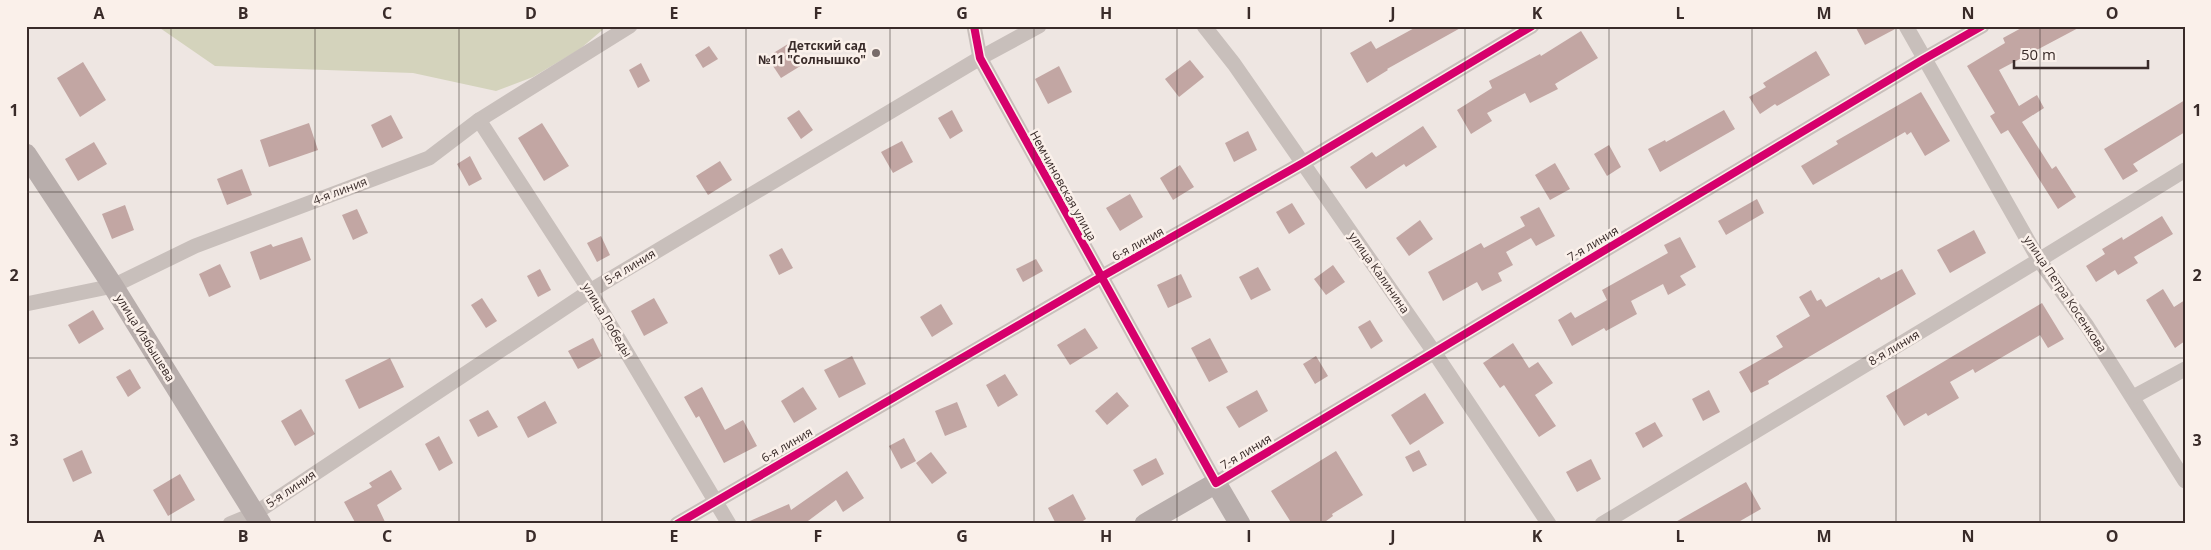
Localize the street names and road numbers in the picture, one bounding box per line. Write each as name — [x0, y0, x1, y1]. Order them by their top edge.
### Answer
street label: Немчиновская улица — [1026, 127, 1101, 244]
street label: 4-я линия — [310, 172, 369, 209]
street label: 6-я линия — [1109, 222, 1167, 265]
street label: 7-я линия — [1564, 222, 1621, 265]
street label: улица Калинина — [1345, 229, 1414, 317]
street label: улица Петра Косенкова — [2020, 232, 2111, 356]
street label: 5-я линия — [601, 245, 658, 288]
street label: улица Победы — [579, 279, 636, 360]
street label: улица Избышева — [112, 291, 179, 385]
street label: 8-я линия — [1865, 326, 1922, 369]
street label: 6-я линия — [758, 423, 816, 466]
street label: 7-я линия — [1217, 430, 1274, 473]
street label: 5-я линия — [262, 466, 319, 512]

